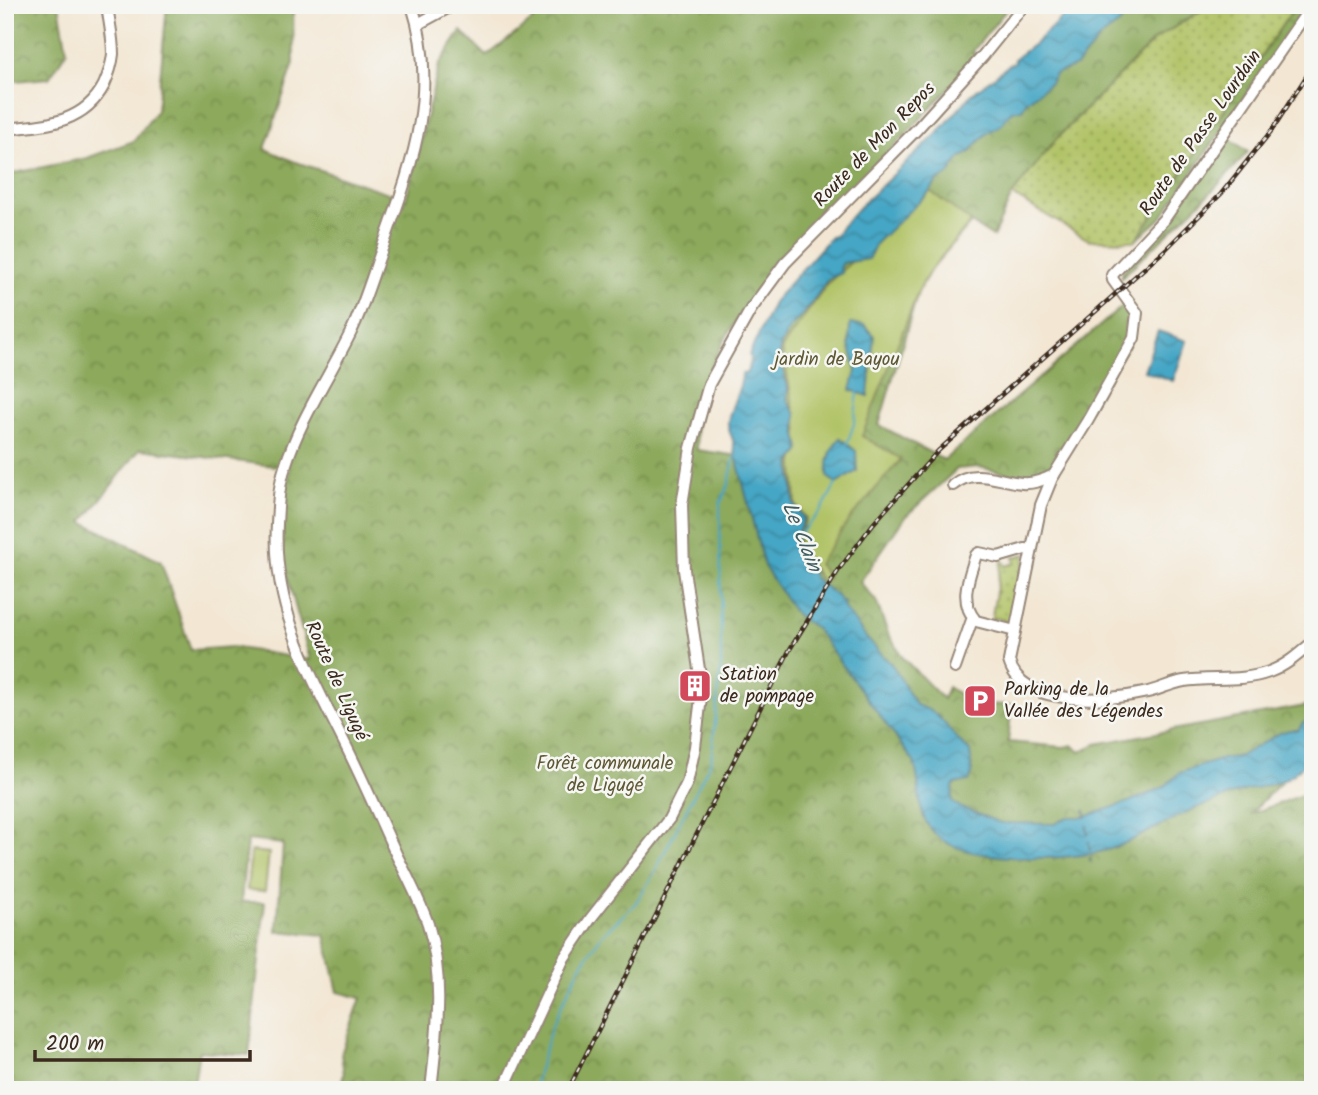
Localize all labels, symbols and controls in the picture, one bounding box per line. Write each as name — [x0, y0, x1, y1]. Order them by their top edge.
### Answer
street label: Route de Passe Lourdain — [1132, 44, 1270, 222]
street label: Route de Mon Repos — [807, 75, 943, 215]
park label: jardin de Bayou — [769, 345, 900, 375]
water label: Le Clain — [772, 497, 831, 579]
street label: Route de Ligugé — [296, 616, 376, 746]
place label: Station de pompage — [720, 660, 814, 712]
building icon: Station de pompage — [676, 667, 714, 705]
place label: Parking de la Vallée des Légendes — [1004, 675, 1163, 727]
parking icon: Parking de la Vallée des Légendes — [961, 682, 999, 720]
park label: Forêt communale de Ligugé — [537, 749, 674, 801]
scale bar — [35, 1018, 250, 1062]
text: 200 m — [46, 1028, 104, 1061]

